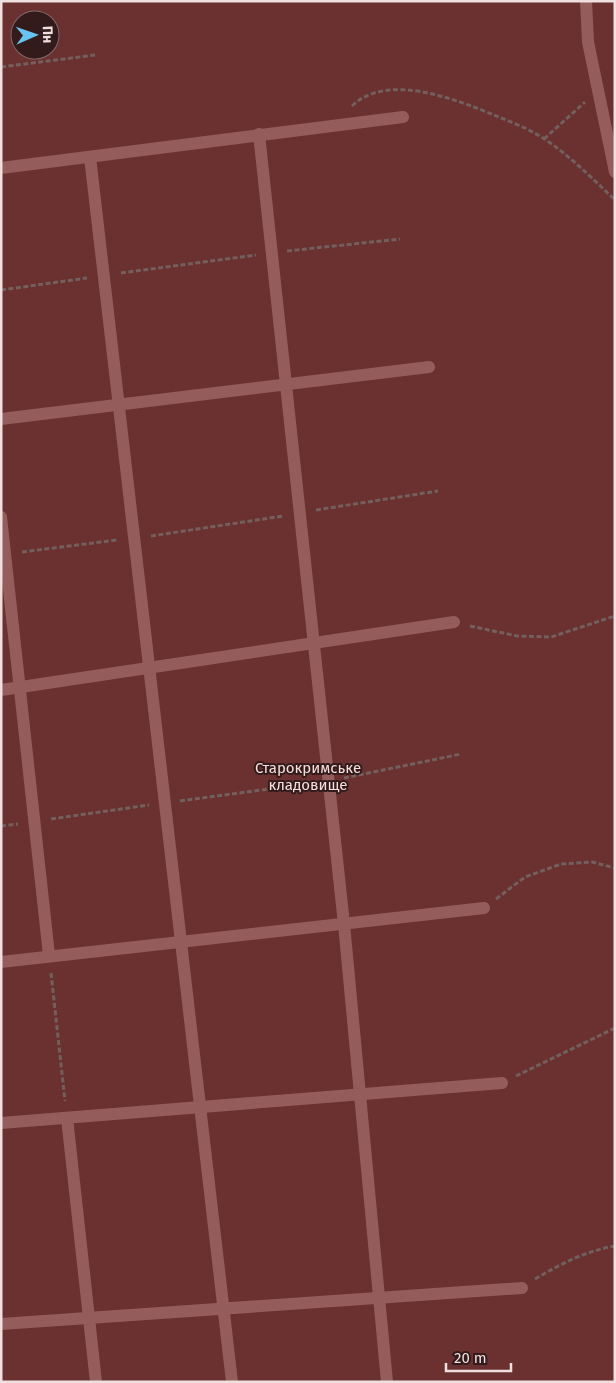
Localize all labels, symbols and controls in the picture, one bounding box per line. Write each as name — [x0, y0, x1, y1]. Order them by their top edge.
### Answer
north arrow — [10, 10, 60, 60]
text: Пн — [39, 26, 56, 44]
park label: Старокримське кладовище — [255, 759, 361, 794]
scale bar — [446, 1340, 511, 1372]
text: 20 m — [454, 1349, 487, 1367]

